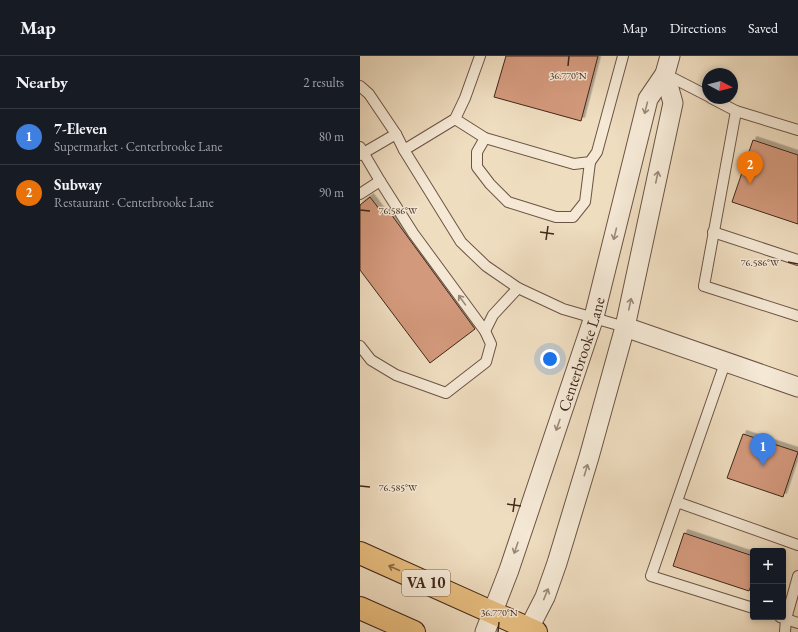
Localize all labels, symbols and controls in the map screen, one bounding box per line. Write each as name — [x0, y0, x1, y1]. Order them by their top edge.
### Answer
text: Map — [20, 15, 56, 40]
text: Map — [622, 19, 648, 37]
text: Directions — [670, 19, 726, 37]
text: Saved — [748, 19, 778, 37]
north arrow — [702, 68, 738, 104]
text: 36.770°N — [549, 69, 587, 82]
text: Nearby — [16, 71, 68, 93]
text: 2 results — [303, 74, 344, 91]
one-way arrow — [642, 101, 650, 114]
text: 7-Eleven — [54, 119, 107, 138]
text: 1 — [26, 128, 32, 145]
text: 80 m — [319, 128, 344, 145]
text: Supermarket · Centerbrooke Lane — [54, 138, 223, 155]
pin: 2 — [737, 151, 763, 184]
one-way arrow — [653, 170, 661, 183]
text: Subway — [54, 175, 102, 194]
text: 2 — [26, 184, 32, 201]
text: 90 m — [319, 184, 344, 201]
text: Restaurant · Centerbrooke Lane — [54, 194, 214, 211]
text: 76.586°W — [379, 204, 418, 217]
one-way arrow — [611, 227, 618, 240]
text: 76.586°W — [741, 256, 780, 269]
one-way arrow — [458, 294, 466, 305]
street label: Centerbrooke Lane — [553, 295, 610, 414]
one-way arrow — [626, 297, 634, 310]
your location — [540, 349, 560, 369]
one-way arrow — [553, 419, 561, 431]
pin: 1 — [750, 433, 776, 466]
one-way arrow — [583, 464, 590, 477]
text: 76.585°W — [379, 481, 418, 494]
one-way arrow — [512, 542, 519, 555]
map controls — [750, 548, 786, 620]
button: + — [750, 548, 786, 584]
one-way arrow — [388, 564, 400, 571]
road number: VA 10 — [402, 570, 450, 596]
button: − — [750, 584, 786, 620]
one-way arrow — [543, 588, 550, 600]
text: 36.770°N — [480, 606, 518, 619]

